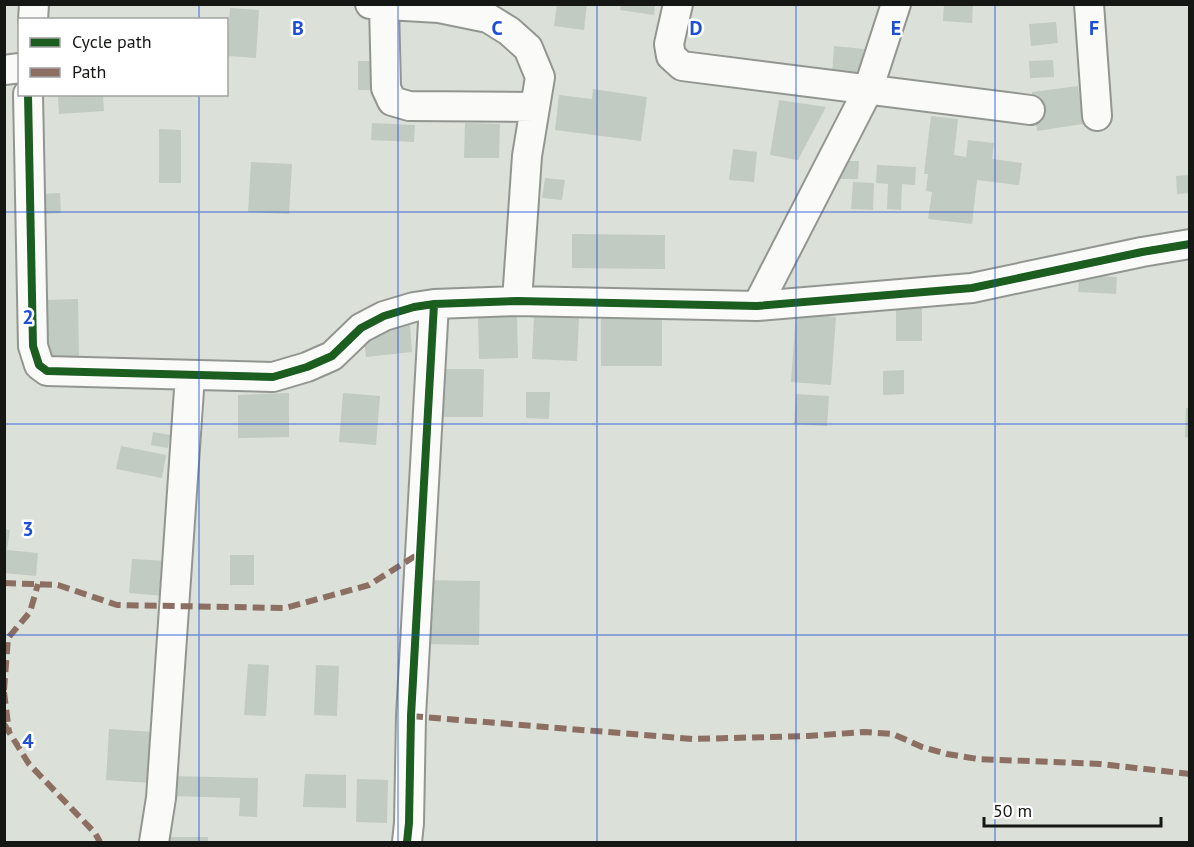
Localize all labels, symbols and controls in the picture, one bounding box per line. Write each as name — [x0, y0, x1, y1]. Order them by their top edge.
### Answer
text: B — [292, 15, 304, 41]
text: C — [491, 15, 503, 41]
text: D — [690, 15, 703, 41]
text: E — [891, 15, 901, 41]
text: F — [1089, 15, 1099, 41]
legend — [18, 18, 228, 96]
text: Cycle path — [72, 30, 152, 53]
text: Path — [72, 60, 106, 83]
text: 2 — [22, 304, 34, 330]
text: 3 — [22, 516, 34, 542]
text: 4 — [22, 728, 34, 754]
scale bar — [984, 790, 1161, 828]
text: 50 m — [993, 799, 1032, 822]

